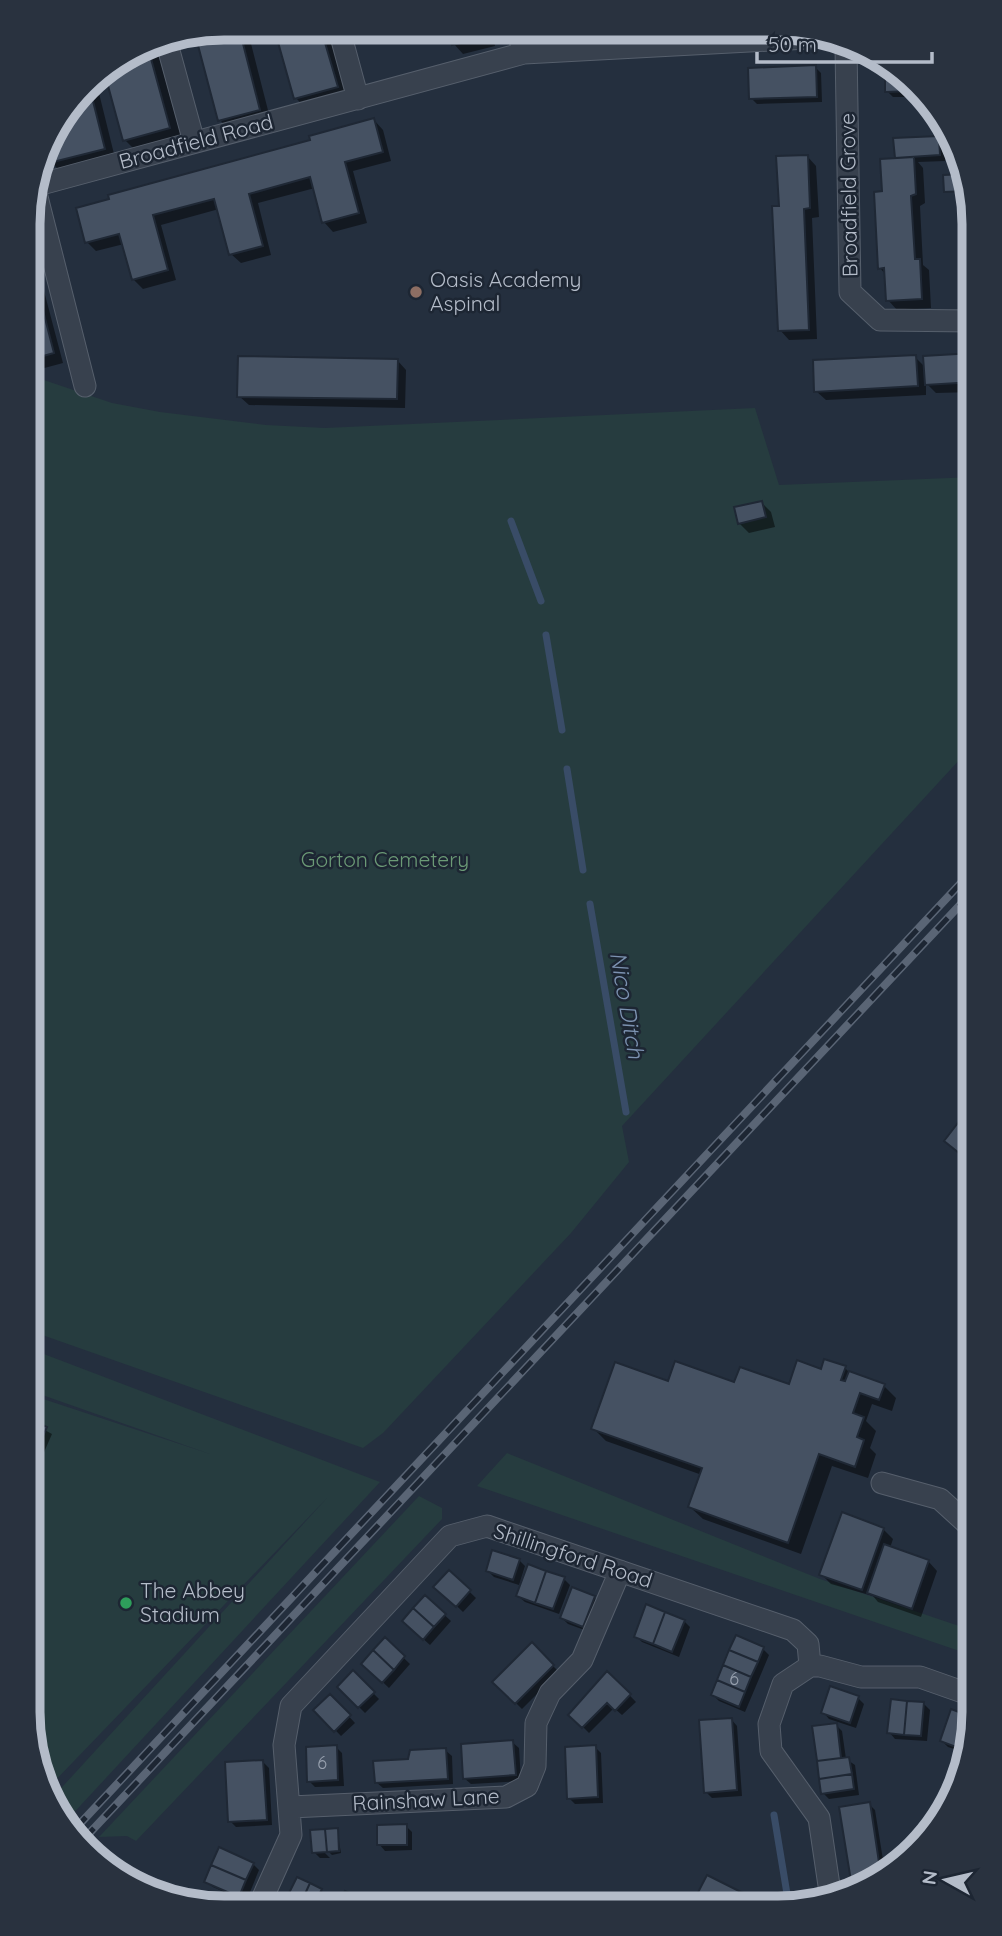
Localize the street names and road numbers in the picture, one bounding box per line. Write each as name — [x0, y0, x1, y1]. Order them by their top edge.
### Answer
street label: Broadfield Road — [116, 108, 276, 174]
street label: Broadfield Grove — [834, 113, 862, 277]
street label: Shillingford Road — [491, 1517, 656, 1593]
street label: Rainshaw Lane — [352, 1782, 500, 1816]

